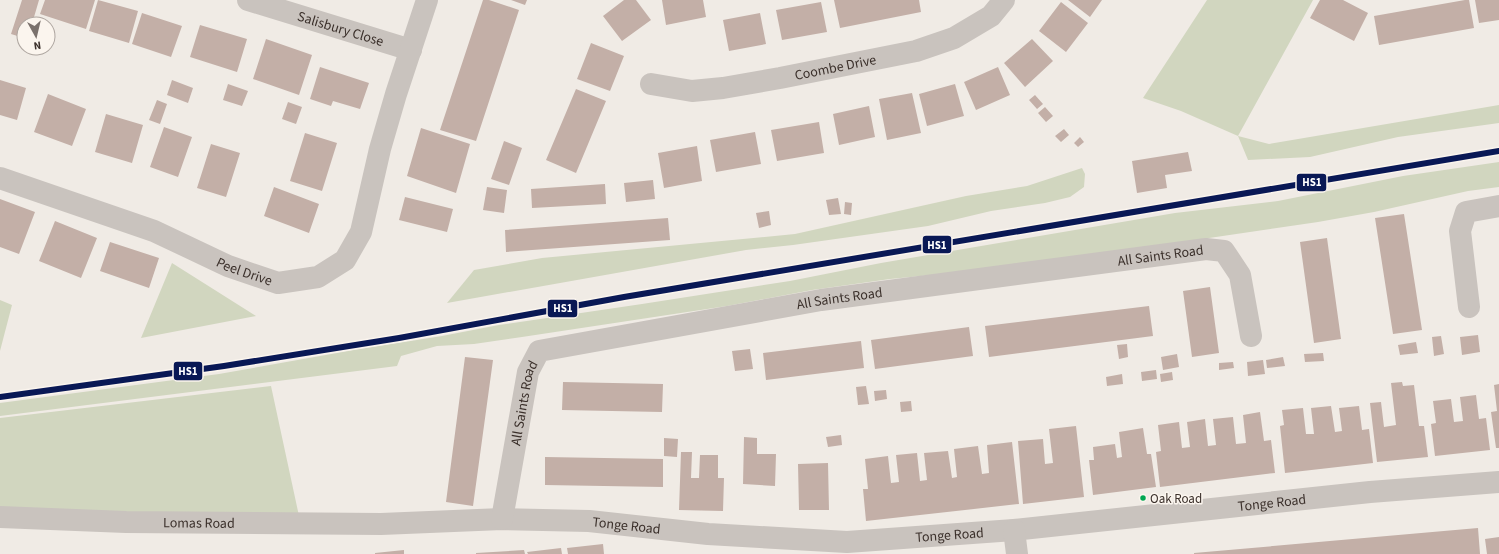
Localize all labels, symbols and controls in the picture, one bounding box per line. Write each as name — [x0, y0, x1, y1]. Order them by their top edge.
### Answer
street label: Salisbury Close — [295, 7, 386, 52]
north arrow — [16, 16, 56, 56]
text: N — [33, 37, 42, 53]
street label: Coombe Drive — [793, 50, 878, 86]
line badge: HS1 — [1296, 173, 1327, 192]
text: HS1 — [1302, 175, 1322, 190]
line badge: HS1 — [922, 235, 952, 254]
text: HS1 — [927, 238, 947, 253]
street label: All Saints Road — [1116, 240, 1205, 272]
street label: Peel Drive — [213, 253, 275, 291]
street label: All Saints Road — [795, 283, 884, 315]
line badge: HS1 — [547, 299, 578, 318]
text: HS1 — [553, 301, 573, 316]
street label: All Saints Road — [506, 357, 543, 447]
line badge: HS1 — [173, 361, 203, 381]
text: HS1 — [178, 364, 198, 379]
place label: Oak Road — [1150, 490, 1202, 508]
street label: Tonge Road — [1237, 490, 1307, 517]
marker: Oak Road — [1138, 493, 1148, 503]
street label: Tonge Road — [591, 512, 662, 540]
street label: Lomas Road — [163, 513, 235, 534]
street label: Tonge Road — [915, 523, 985, 548]

